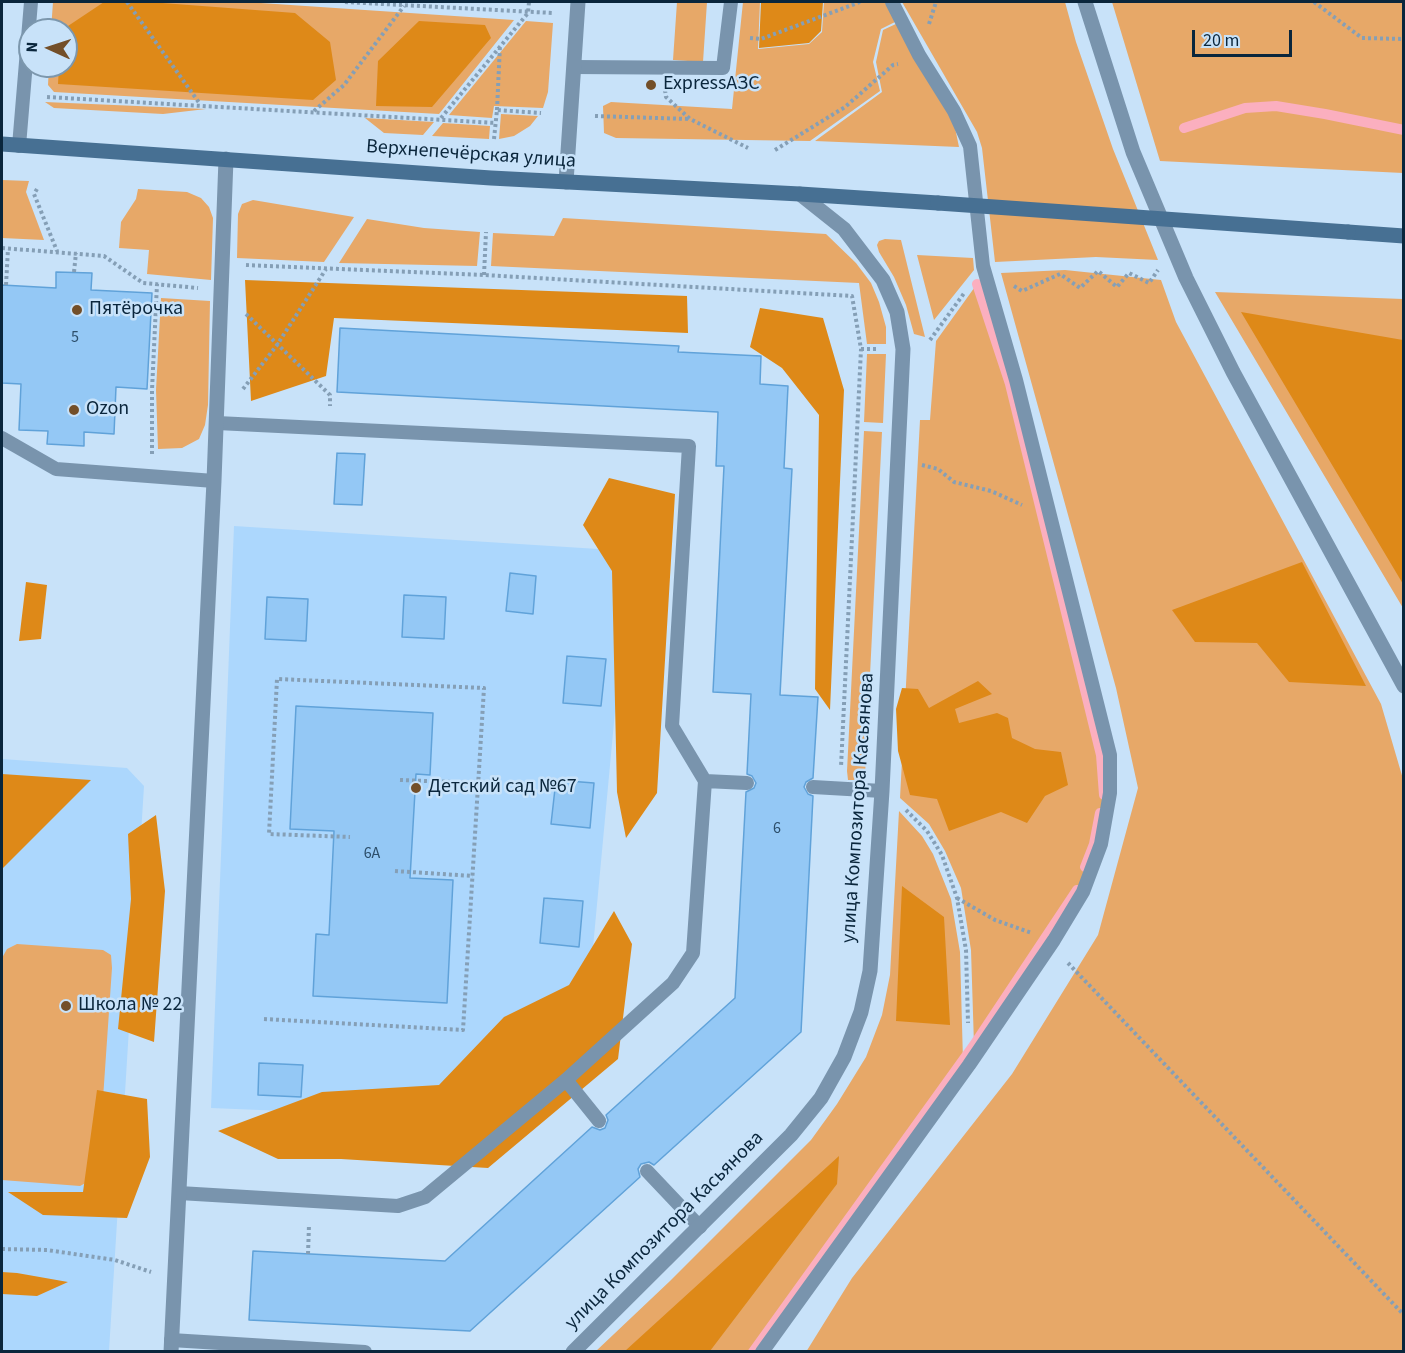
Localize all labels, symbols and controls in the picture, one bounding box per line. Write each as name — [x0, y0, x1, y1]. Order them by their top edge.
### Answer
north arrow — [18, 18, 78, 78]
scale bar — [1195, 18, 1296, 56]
text: 20 m — [1203, 28, 1239, 53]
text: N — [21, 41, 43, 53]
place label: ExpressАЗС — [663, 73, 760, 97]
marker: ExpressАЗС — [644, 78, 658, 92]
street label: Верхнепечёрская улица — [365, 136, 577, 174]
place label: Пятёрочка — [89, 298, 183, 322]
marker: Пятёрочка — [70, 303, 84, 317]
house number: 5 — [71, 328, 79, 348]
place label: Ozon — [86, 398, 129, 422]
marker: Ozon — [67, 403, 81, 417]
street label: улица Композитора Касьянова — [838, 672, 880, 944]
place label: Детский сад №67 — [428, 776, 577, 800]
marker: Детский сад №67 — [409, 781, 423, 795]
house number: 6 — [773, 819, 781, 839]
house number: 6А — [364, 844, 380, 864]
place label: Школа № 22 — [78, 994, 182, 1018]
marker: Школа № 22 — [59, 999, 73, 1013]
street label: улица Композитора Касьянова — [561, 1127, 769, 1335]

